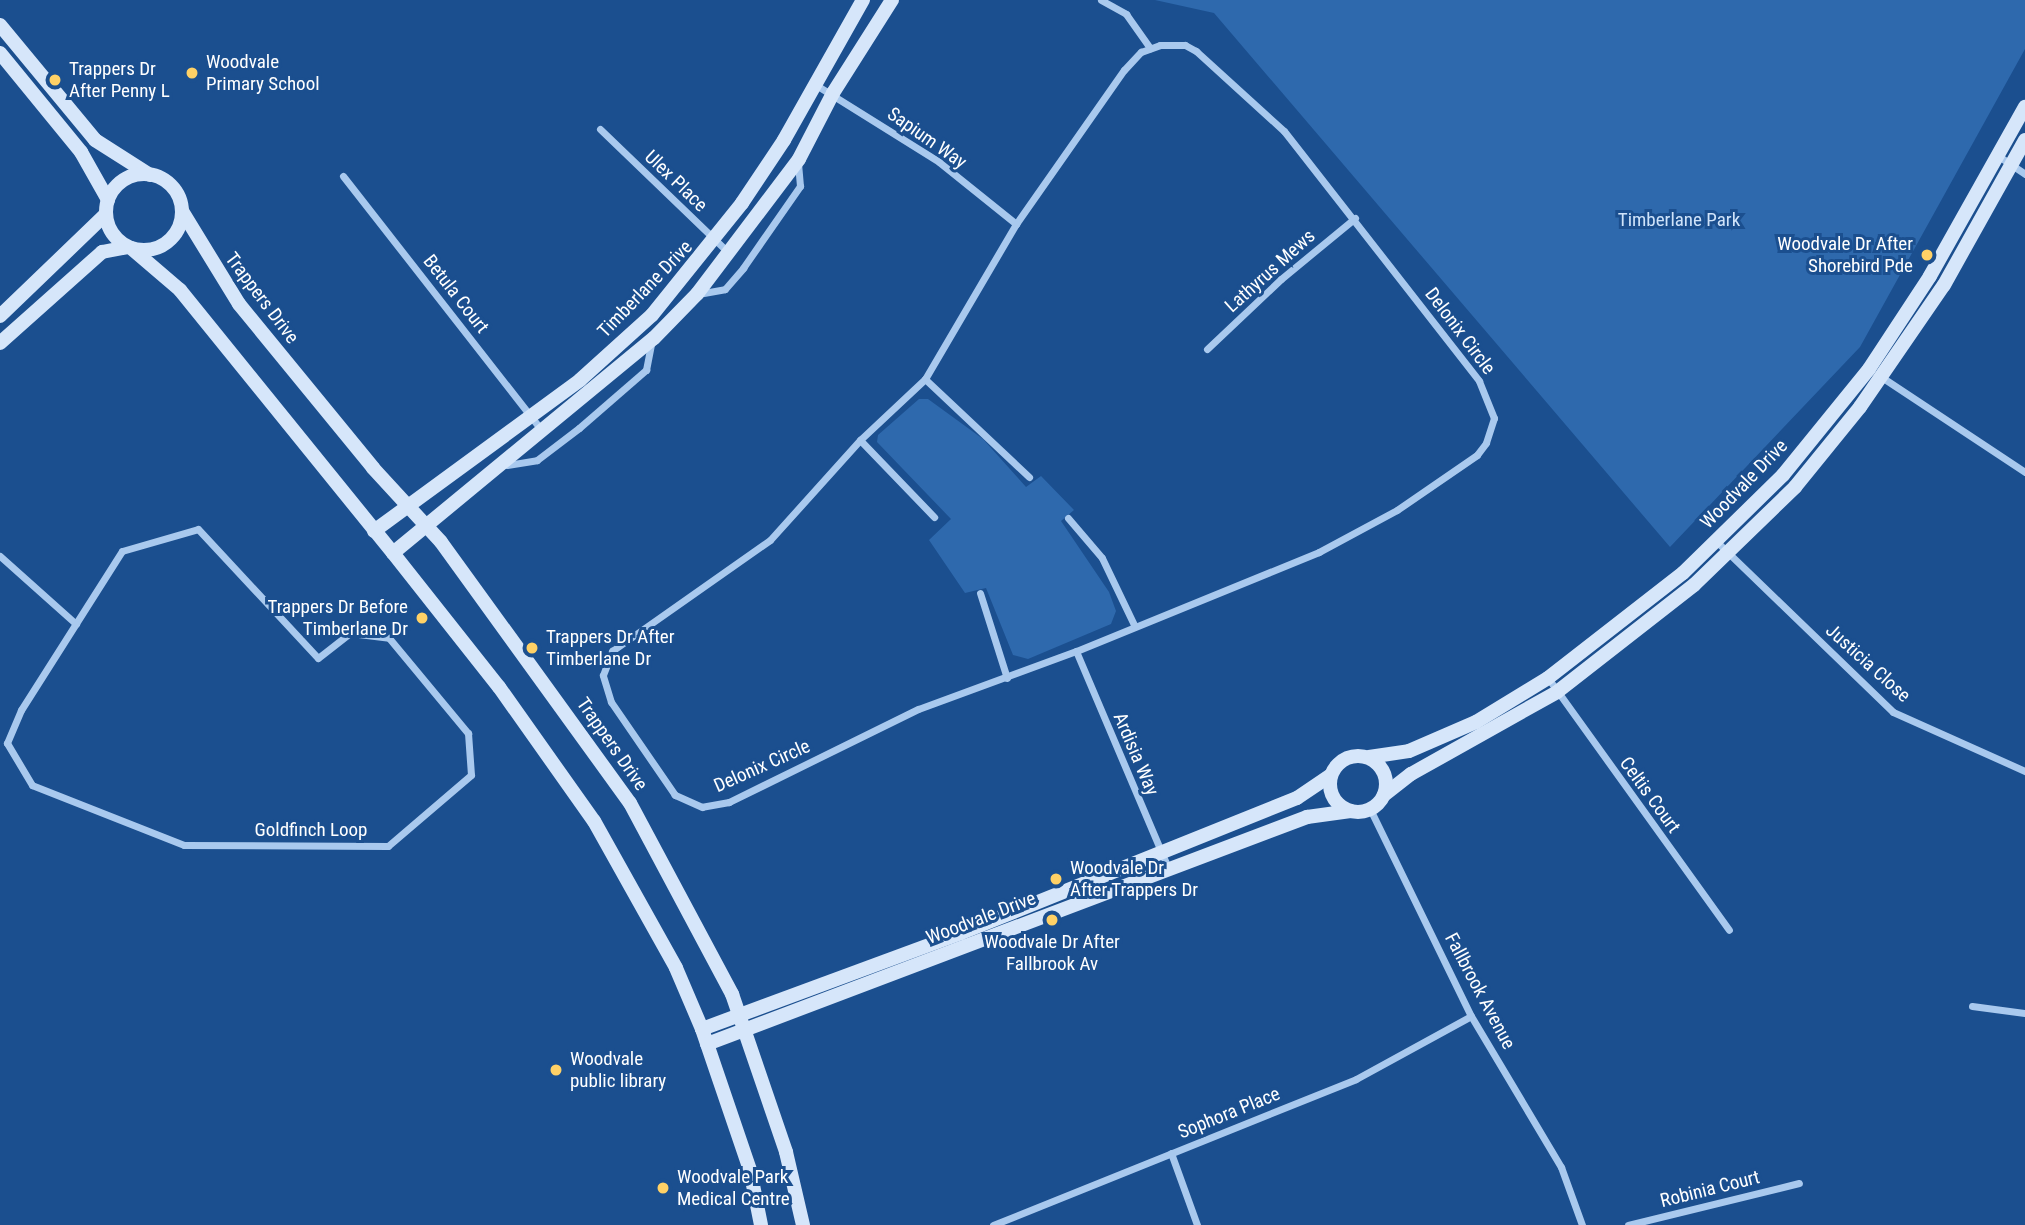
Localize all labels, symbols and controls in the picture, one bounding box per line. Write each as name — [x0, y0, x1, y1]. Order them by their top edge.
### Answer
place label: Woodvale Primary School — [206, 51, 320, 95]
place label: Trappers Dr After Penny L — [69, 58, 170, 102]
marker: Woodvale Primary School — [184, 65, 200, 81]
marker: Trappers Dr After Penny L — [47, 72, 63, 88]
street label: Sapium Way — [883, 102, 971, 174]
street label: Ulex Place — [640, 146, 712, 216]
park label: Timberlane Park — [1618, 209, 1740, 231]
street label: Lathyrus Mews — [1220, 225, 1320, 317]
place label: Woodvale Dr After Shorebird Pde — [1777, 233, 1913, 277]
street label: Timberlane Drive — [593, 236, 697, 342]
marker: Woodvale Dr After Shorebird Pde — [1919, 247, 1935, 263]
street label: Trappers Drive — [220, 248, 304, 348]
street label: Betula Court — [418, 250, 494, 338]
street label: Delonix Circle — [1420, 283, 1500, 379]
street label: Woodvale Drive — [1696, 435, 1792, 533]
place label: Trappers Dr Before Timberlane Dr — [267, 596, 408, 640]
marker: Trappers Dr Before Timberlane Dr — [414, 610, 430, 626]
street label: Justicia Close — [1821, 619, 1915, 707]
place label: Trappers Dr After Timberlane Dr — [546, 626, 674, 670]
marker: Trappers Dr After Timberlane Dr — [524, 640, 540, 656]
street label: Trappers Drive — [572, 693, 652, 795]
street label: Ardisia Way — [1108, 709, 1164, 799]
street label: Delonix Circle — [710, 735, 814, 797]
street label: Celtis Court — [1615, 753, 1685, 837]
street label: Goldfinch Loop — [255, 819, 367, 841]
place label: Woodvale Dr After Trappers Dr — [1070, 857, 1198, 901]
marker: Woodvale Dr After Trappers Dr — [1048, 871, 1064, 887]
street label: Woodvale Drive — [923, 887, 1039, 949]
marker: Woodvale Dr After Fallbrook Av — [1044, 912, 1060, 928]
street label: Fallbrook Avenue — [1440, 929, 1520, 1053]
place label: Woodvale Dr After Fallbrook Av — [984, 931, 1120, 975]
place label: Woodvale public library — [570, 1048, 666, 1092]
marker: Woodvale public library — [548, 1062, 564, 1078]
street label: Sophora Place — [1175, 1082, 1283, 1144]
place label: Woodvale Park Medical Centre — [677, 1166, 790, 1210]
street label: Robinia Court — [1658, 1166, 1762, 1212]
marker: Woodvale Park Medical Centre — [655, 1180, 671, 1196]

